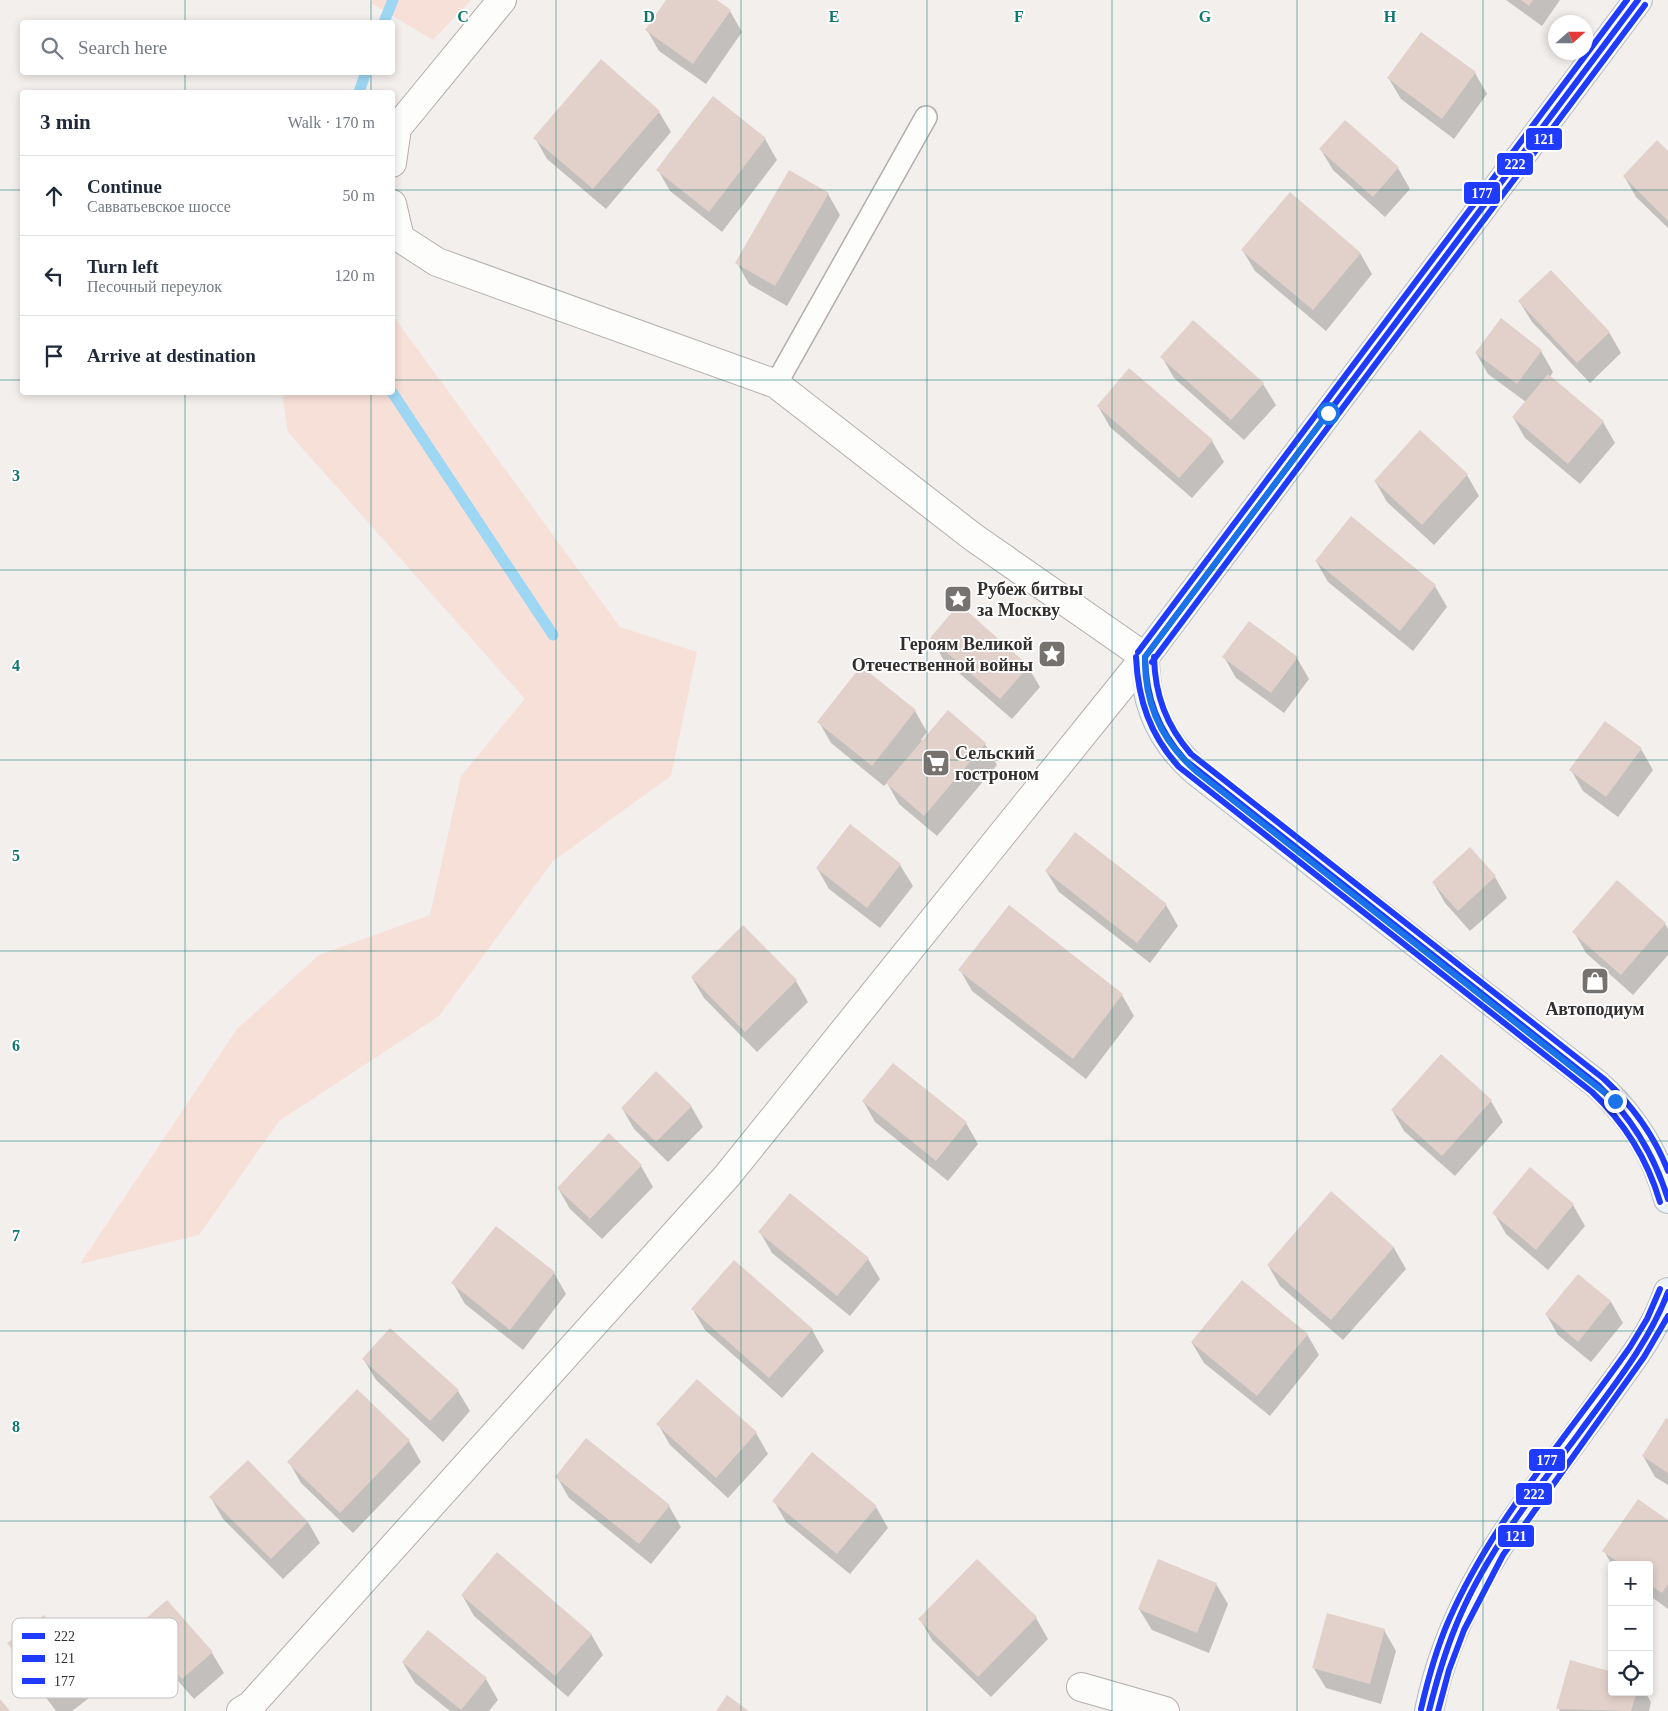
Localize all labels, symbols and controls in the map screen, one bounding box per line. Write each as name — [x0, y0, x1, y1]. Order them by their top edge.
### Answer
text: C — [457, 8, 469, 25]
text: D — [643, 8, 655, 25]
text: E — [829, 8, 839, 25]
text: F — [1014, 8, 1024, 25]
text: G — [1199, 8, 1212, 25]
text: H — [1384, 8, 1397, 25]
north arrow — [1548, 15, 1593, 60]
search box — [20, 20, 395, 75]
icon: search — [38, 34, 66, 62]
text: Search here — [78, 37, 167, 58]
text: 3 min — [40, 110, 91, 134]
text: Walk · 170 m — [288, 114, 375, 131]
line badge: 121 — [1525, 127, 1563, 151]
text: 121 — [1534, 132, 1555, 147]
line badge: 222 — [1496, 152, 1534, 176]
text: 222 — [1505, 157, 1526, 172]
text: Continue — [87, 176, 162, 197]
line badge: 177 — [1463, 181, 1501, 205]
icon: ahead — [40, 182, 68, 210]
text: 177 — [1472, 186, 1493, 201]
text: 50 m — [343, 187, 375, 204]
text: Савватьевское шоссе — [87, 198, 231, 215]
text: Turn left — [87, 256, 159, 277]
icon: left — [40, 262, 68, 290]
text: 120 m — [335, 267, 375, 284]
text: Песочный переулок — [87, 278, 222, 295]
icon: arrive — [40, 342, 68, 370]
text: Arrive at destination — [87, 345, 256, 366]
route start — [1317, 402, 1340, 425]
text: 3 — [12, 467, 20, 484]
place label: Рубеж битвы за Москву — [977, 579, 1083, 620]
place icon: Рубеж битвы за Москву — [943, 584, 973, 614]
place label: Героям Великой Отечественной войны — [852, 634, 1033, 675]
place icon: Героям Великой Отечественной войны — [1037, 639, 1067, 669]
text: 4 — [12, 657, 20, 674]
place label: Сельский гостроном — [955, 743, 1039, 784]
supermarket icon: Сельский гостроном — [921, 748, 951, 778]
text: 5 — [12, 847, 20, 864]
shop icon: Автоподиум — [1580, 966, 1610, 996]
place label: Автоподиум — [1545, 999, 1645, 1019]
text: 6 — [12, 1037, 20, 1054]
route end — [1604, 1090, 1627, 1113]
text: 7 — [12, 1227, 20, 1244]
text: 8 — [12, 1418, 20, 1435]
line badge: 177 — [1528, 1448, 1566, 1472]
text: 177 — [1537, 1453, 1558, 1468]
line badge: 222 — [1515, 1482, 1553, 1506]
text: 222 — [1524, 1487, 1545, 1502]
line badge: 121 — [1497, 1524, 1535, 1548]
text: 121 — [1506, 1529, 1527, 1544]
map controls — [1608, 1561, 1653, 1696]
button: + — [1608, 1561, 1653, 1606]
button: − — [1608, 1606, 1653, 1651]
legend — [12, 1618, 178, 1698]
text: 222 — [54, 1629, 75, 1644]
text: 121 — [54, 1651, 75, 1666]
button: locate — [1608, 1651, 1653, 1696]
text: 177 — [54, 1674, 75, 1689]

